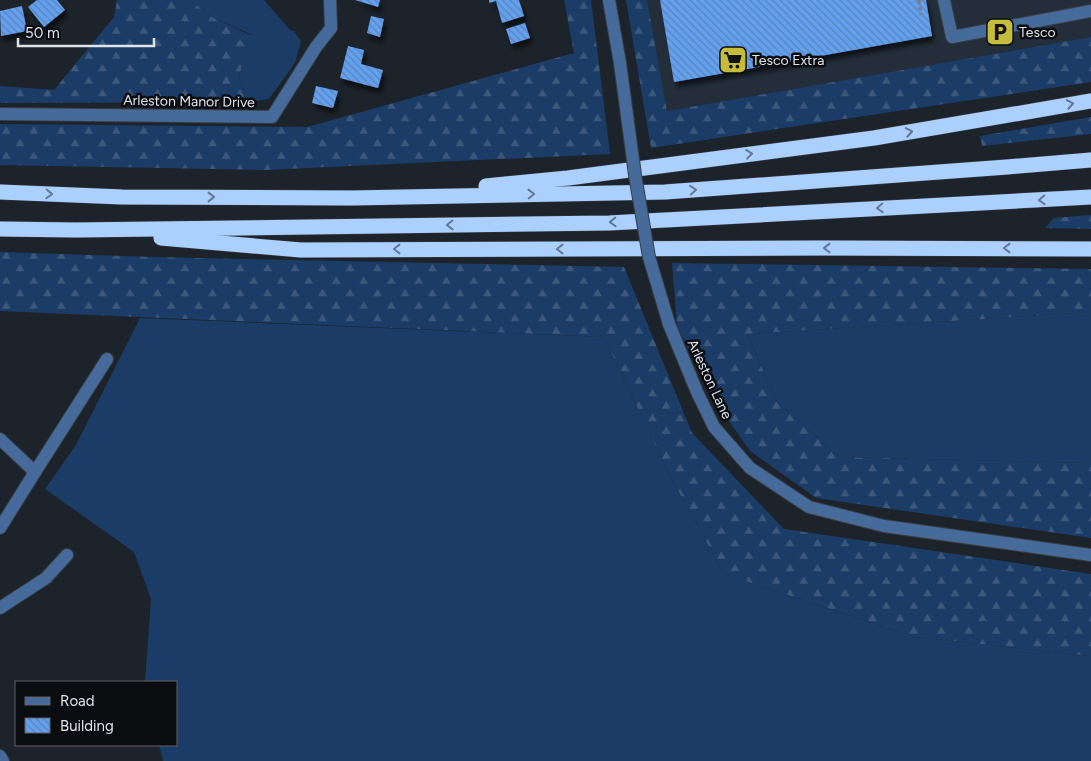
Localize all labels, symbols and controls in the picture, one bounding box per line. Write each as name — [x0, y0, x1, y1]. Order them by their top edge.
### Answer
scale bar — [18, 15, 154, 47]
parking icon: Tesco — [985, 17, 1015, 47]
text: 50 m — [25, 24, 60, 42]
place label: Tesco — [1019, 24, 1056, 41]
supermarket icon: Tesco Extra — [718, 45, 748, 75]
place label: Tesco Extra — [752, 52, 824, 69]
street label: Arleston Manor Drive — [123, 92, 255, 111]
one-way arrow — [1065, 100, 1074, 110]
one-way arrow — [905, 127, 914, 137]
one-way arrow — [745, 149, 753, 160]
one-way arrow — [690, 185, 698, 196]
one-way arrow — [45, 188, 53, 199]
one-way arrow — [527, 188, 535, 199]
one-way arrow — [208, 192, 215, 202]
one-way arrow — [1038, 194, 1046, 205]
one-way arrow — [876, 203, 884, 214]
one-way arrow — [609, 217, 617, 228]
one-way arrow — [446, 220, 454, 230]
one-way arrow — [823, 243, 831, 253]
one-way arrow — [1003, 243, 1011, 253]
one-way arrow — [393, 244, 401, 254]
one-way arrow — [556, 244, 564, 254]
street label: Arleston Lane — [684, 337, 736, 422]
legend — [15, 681, 178, 746]
text: Road — [60, 692, 95, 710]
text: Building — [60, 717, 114, 735]

